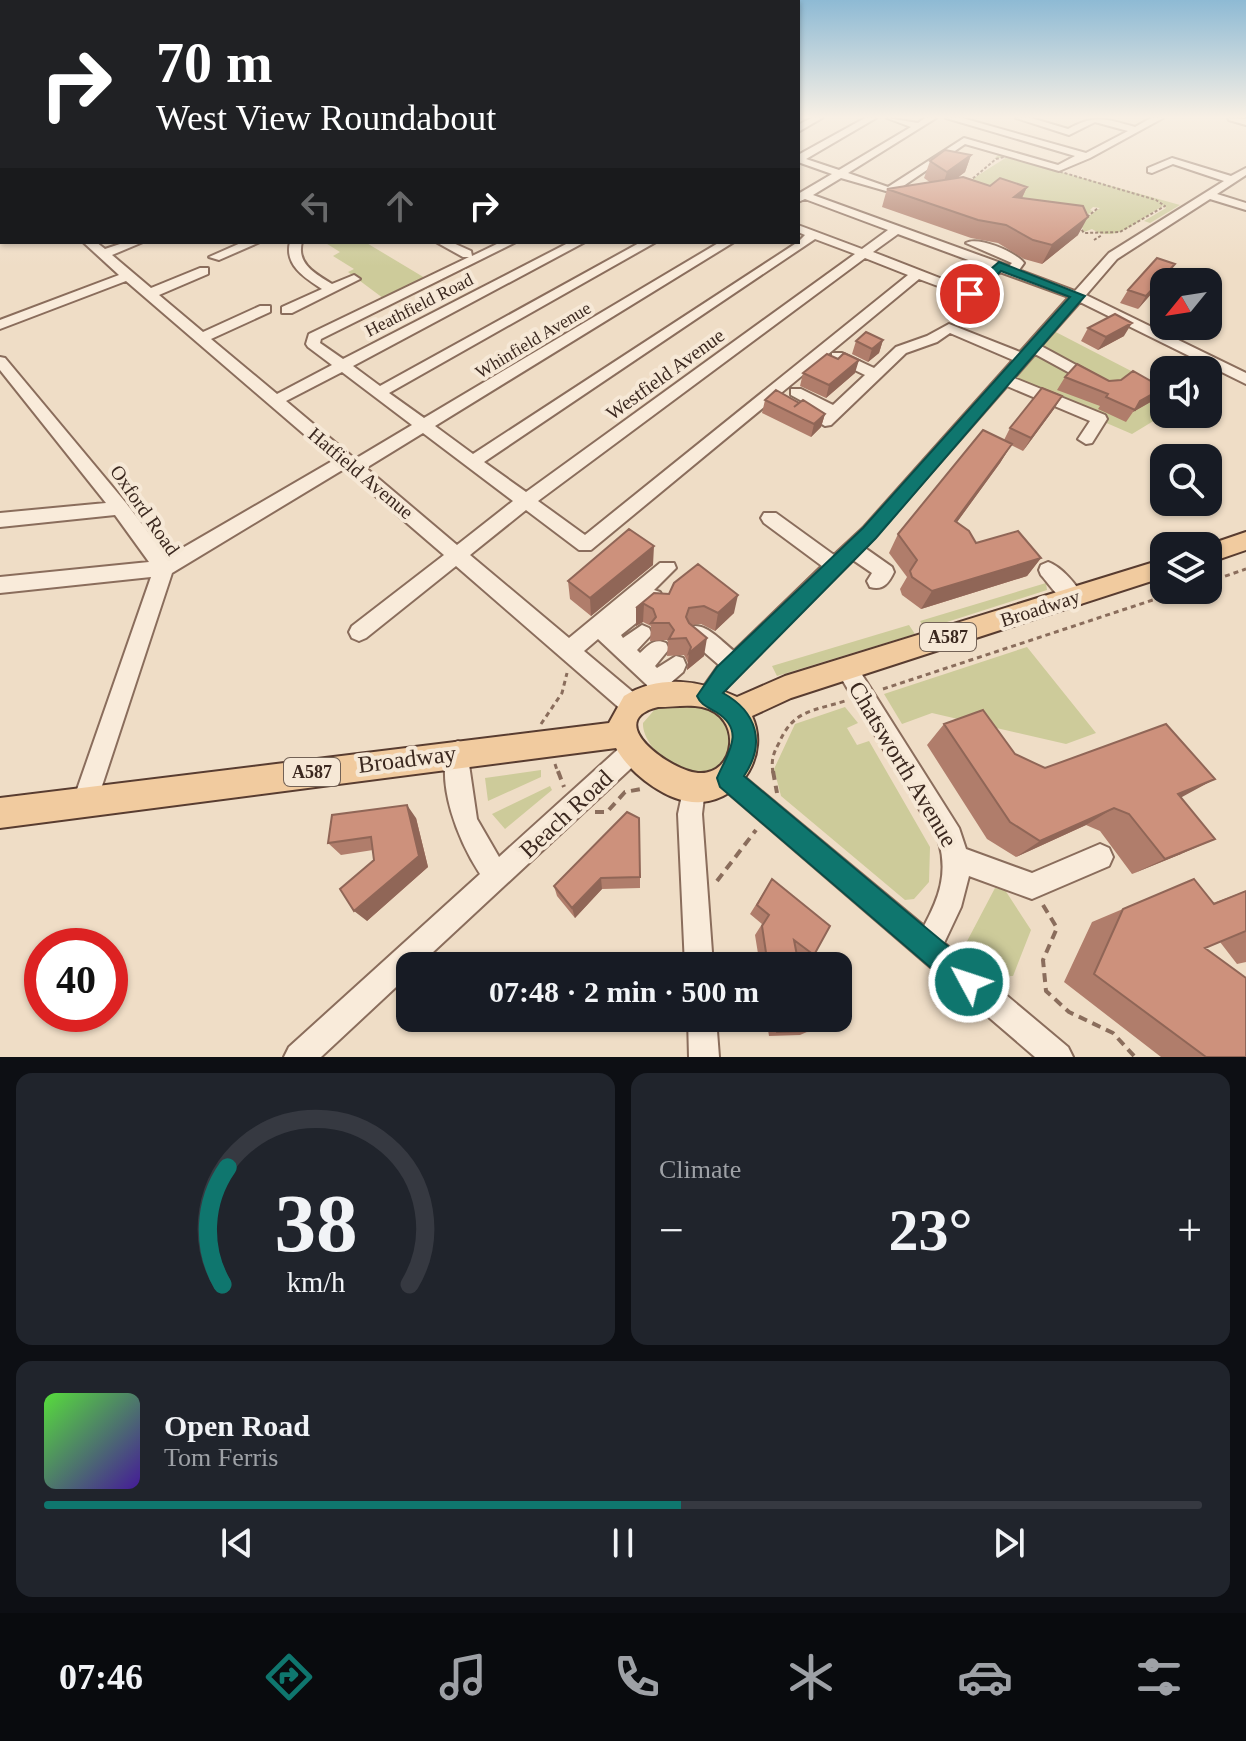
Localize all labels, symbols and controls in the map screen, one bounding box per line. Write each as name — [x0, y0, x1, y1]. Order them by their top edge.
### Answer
icon: right — [24, 32, 128, 136]
text: 70 m — [156, 32, 273, 94]
text: West View Roundabout — [156, 98, 496, 138]
icon: left — [294, 184, 338, 228]
icon: ahead — [378, 184, 422, 228]
icon: right — [462, 184, 506, 228]
pin — [936, 260, 1004, 328]
north arrow — [1150, 268, 1222, 340]
map controls — [1150, 268, 1222, 604]
street label: Heathfield Road — [362, 269, 476, 341]
icon: arrive — [948, 272, 992, 316]
street label: Whinfield Avenue — [472, 298, 594, 382]
street label: Westfield Avenue — [602, 324, 728, 424]
button: sound — [1150, 356, 1222, 428]
street label: Hatfield Avenue — [304, 423, 418, 523]
button: search — [1150, 444, 1222, 516]
street label: Oxford Road — [106, 461, 184, 559]
button: layers — [1150, 532, 1222, 604]
street label: Broadway — [998, 585, 1083, 632]
road number: A587 — [920, 623, 976, 651]
street label: Chatsworth Avenue — [843, 677, 963, 851]
street label: Broadway — [356, 740, 458, 778]
road number: A587 — [284, 758, 340, 786]
street label: Beach Road — [514, 765, 618, 863]
speed limit sign: 40 — [24, 928, 128, 1032]
position arrow — [927, 940, 1011, 1024]
text: 07:48 · 2 min · 500 m — [489, 975, 759, 1008]
text: Climate — [659, 1155, 741, 1184]
text: 38 — [274, 1177, 357, 1269]
text: 23° — [889, 1197, 973, 1263]
text: − — [659, 1206, 684, 1255]
text: + — [1177, 1206, 1202, 1255]
text: km/h — [286, 1267, 345, 1298]
text: Open Road — [164, 1409, 310, 1442]
text: Tom Ferris — [164, 1443, 278, 1472]
icon: previous — [215, 1521, 259, 1565]
icon: pause — [601, 1521, 645, 1565]
icon: next — [987, 1521, 1031, 1565]
icon: directions — [261, 1649, 317, 1705]
icon: music — [435, 1649, 491, 1705]
icon: phone — [609, 1649, 665, 1705]
icon: climate — [783, 1649, 839, 1705]
icon: car — [957, 1649, 1013, 1705]
icon: filters — [1131, 1649, 1187, 1705]
text: 07:46 — [59, 1657, 143, 1697]

